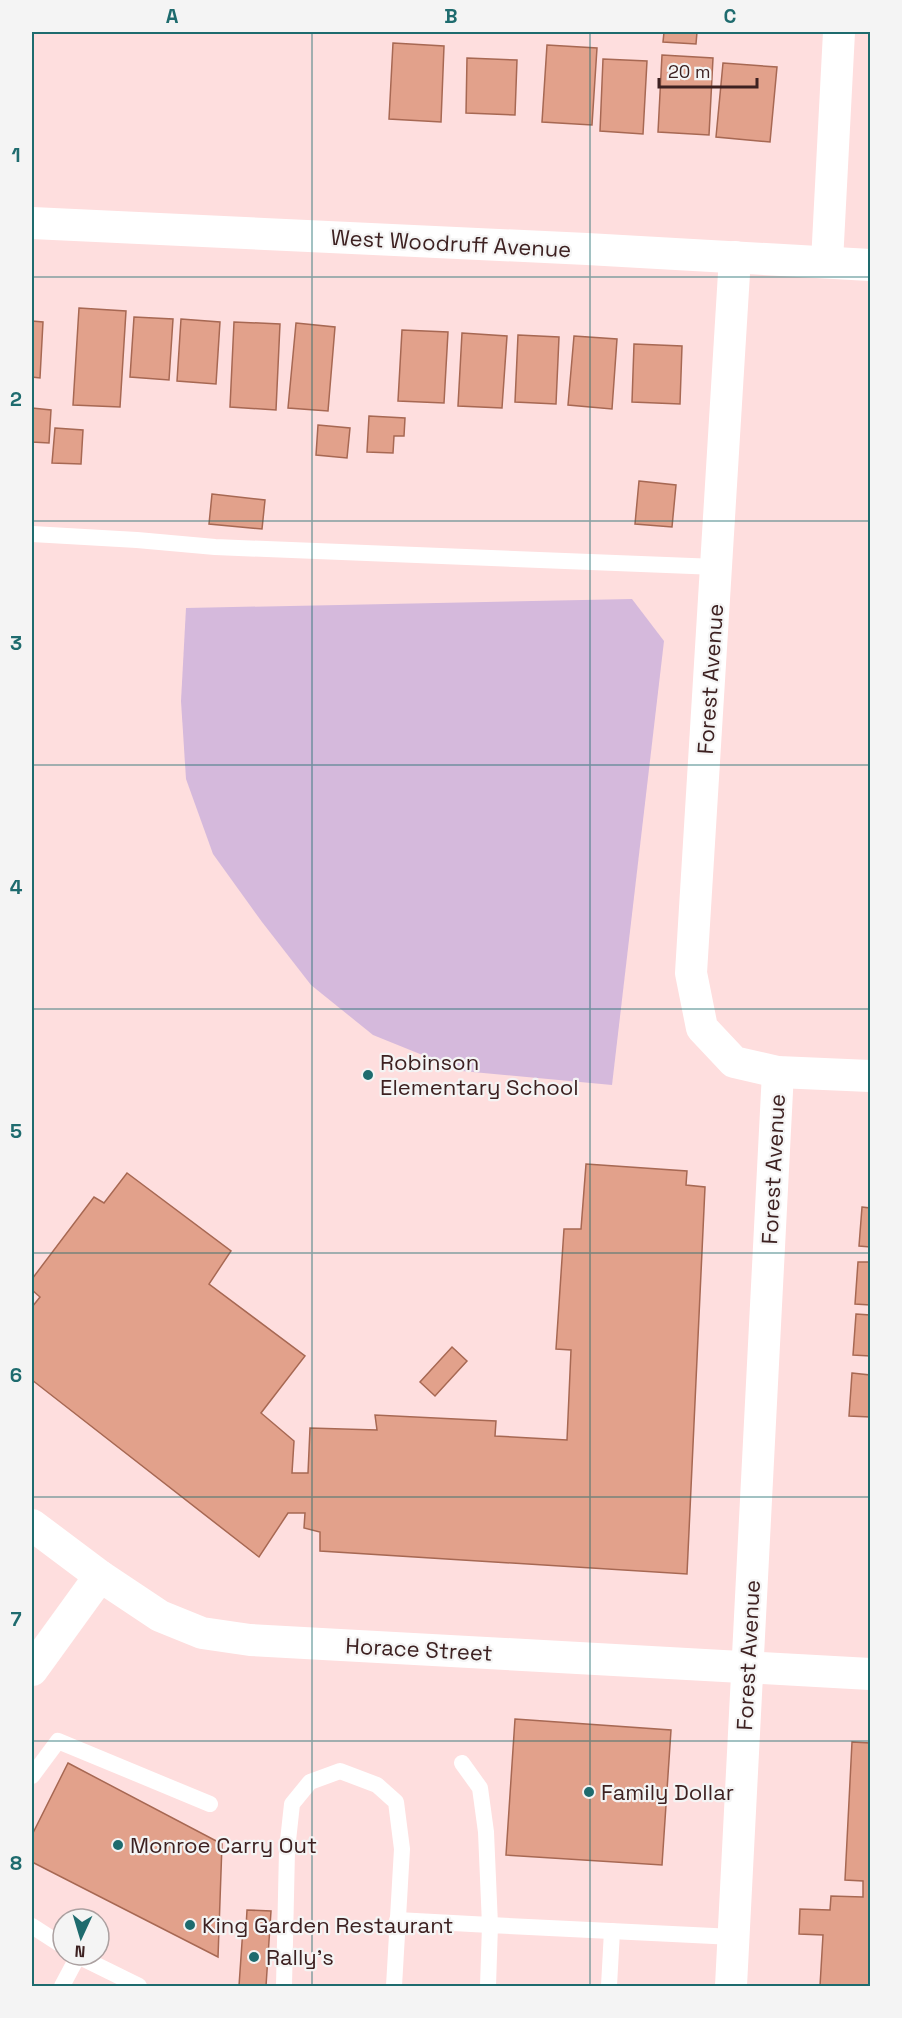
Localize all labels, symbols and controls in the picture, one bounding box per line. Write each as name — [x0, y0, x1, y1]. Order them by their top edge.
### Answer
text: A — [166, 3, 179, 29]
text: B — [444, 3, 458, 29]
text: C — [724, 3, 737, 29]
scale bar — [659, 51, 756, 89]
text: 20 m — [668, 60, 711, 83]
text: 1 — [11, 142, 21, 168]
street label: West Woodruff Avenue — [330, 223, 572, 263]
text: 2 — [10, 386, 22, 412]
street label: Forest Avenue — [691, 603, 729, 755]
text: 3 — [10, 630, 22, 656]
text: 4 — [10, 874, 23, 900]
place label: Robinson Elementary School — [380, 1048, 579, 1101]
marker: Robinson Elementary School — [361, 1068, 375, 1082]
street label: Forest Avenue — [755, 1093, 791, 1245]
text: 5 — [10, 1118, 22, 1144]
text: 6 — [10, 1362, 22, 1388]
street label: Forest Avenue — [730, 1579, 766, 1731]
text: 7 — [10, 1606, 22, 1632]
street label: Horace Street — [345, 1631, 493, 1667]
place label: Family Dollar — [601, 1778, 734, 1806]
marker: Family Dollar — [582, 1785, 596, 1799]
place label: Monroe Carry Out — [130, 1831, 317, 1859]
marker: Monroe Carry Out — [111, 1838, 125, 1852]
text: 8 — [10, 1850, 22, 1876]
north arrow — [51, 1907, 111, 1967]
place label: King Garden Restaurant — [202, 1911, 454, 1939]
marker: King Garden Restaurant — [183, 1918, 197, 1932]
text: N — [74, 1941, 86, 1962]
place label: Rally's — [266, 1943, 334, 1971]
marker: Rally's — [247, 1950, 261, 1964]

